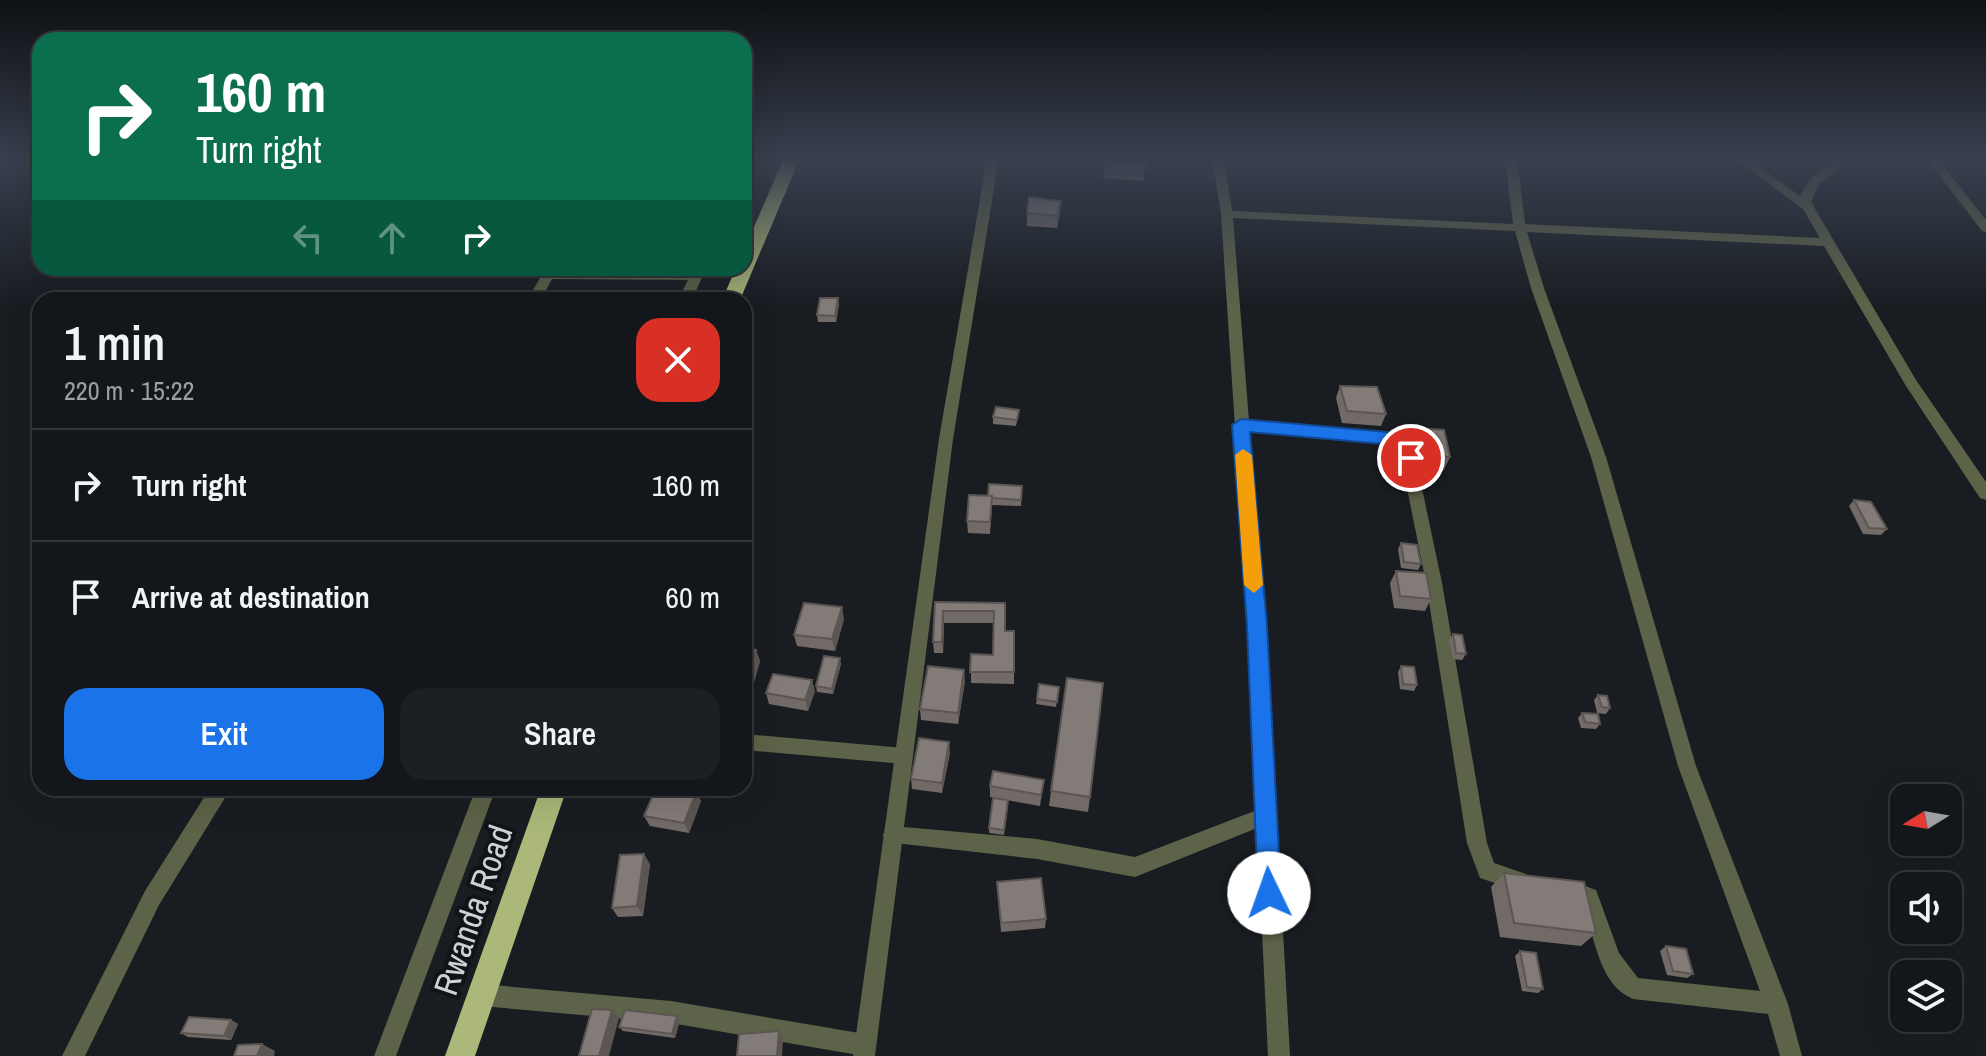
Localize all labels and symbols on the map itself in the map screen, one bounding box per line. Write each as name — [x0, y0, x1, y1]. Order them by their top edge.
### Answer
pin — [1377, 424, 1445, 492]
north arrow — [1890, 784, 1962, 856]
street label: Rwanda Road — [422, 819, 524, 1001]
position arrow — [1227, 851, 1311, 935]

